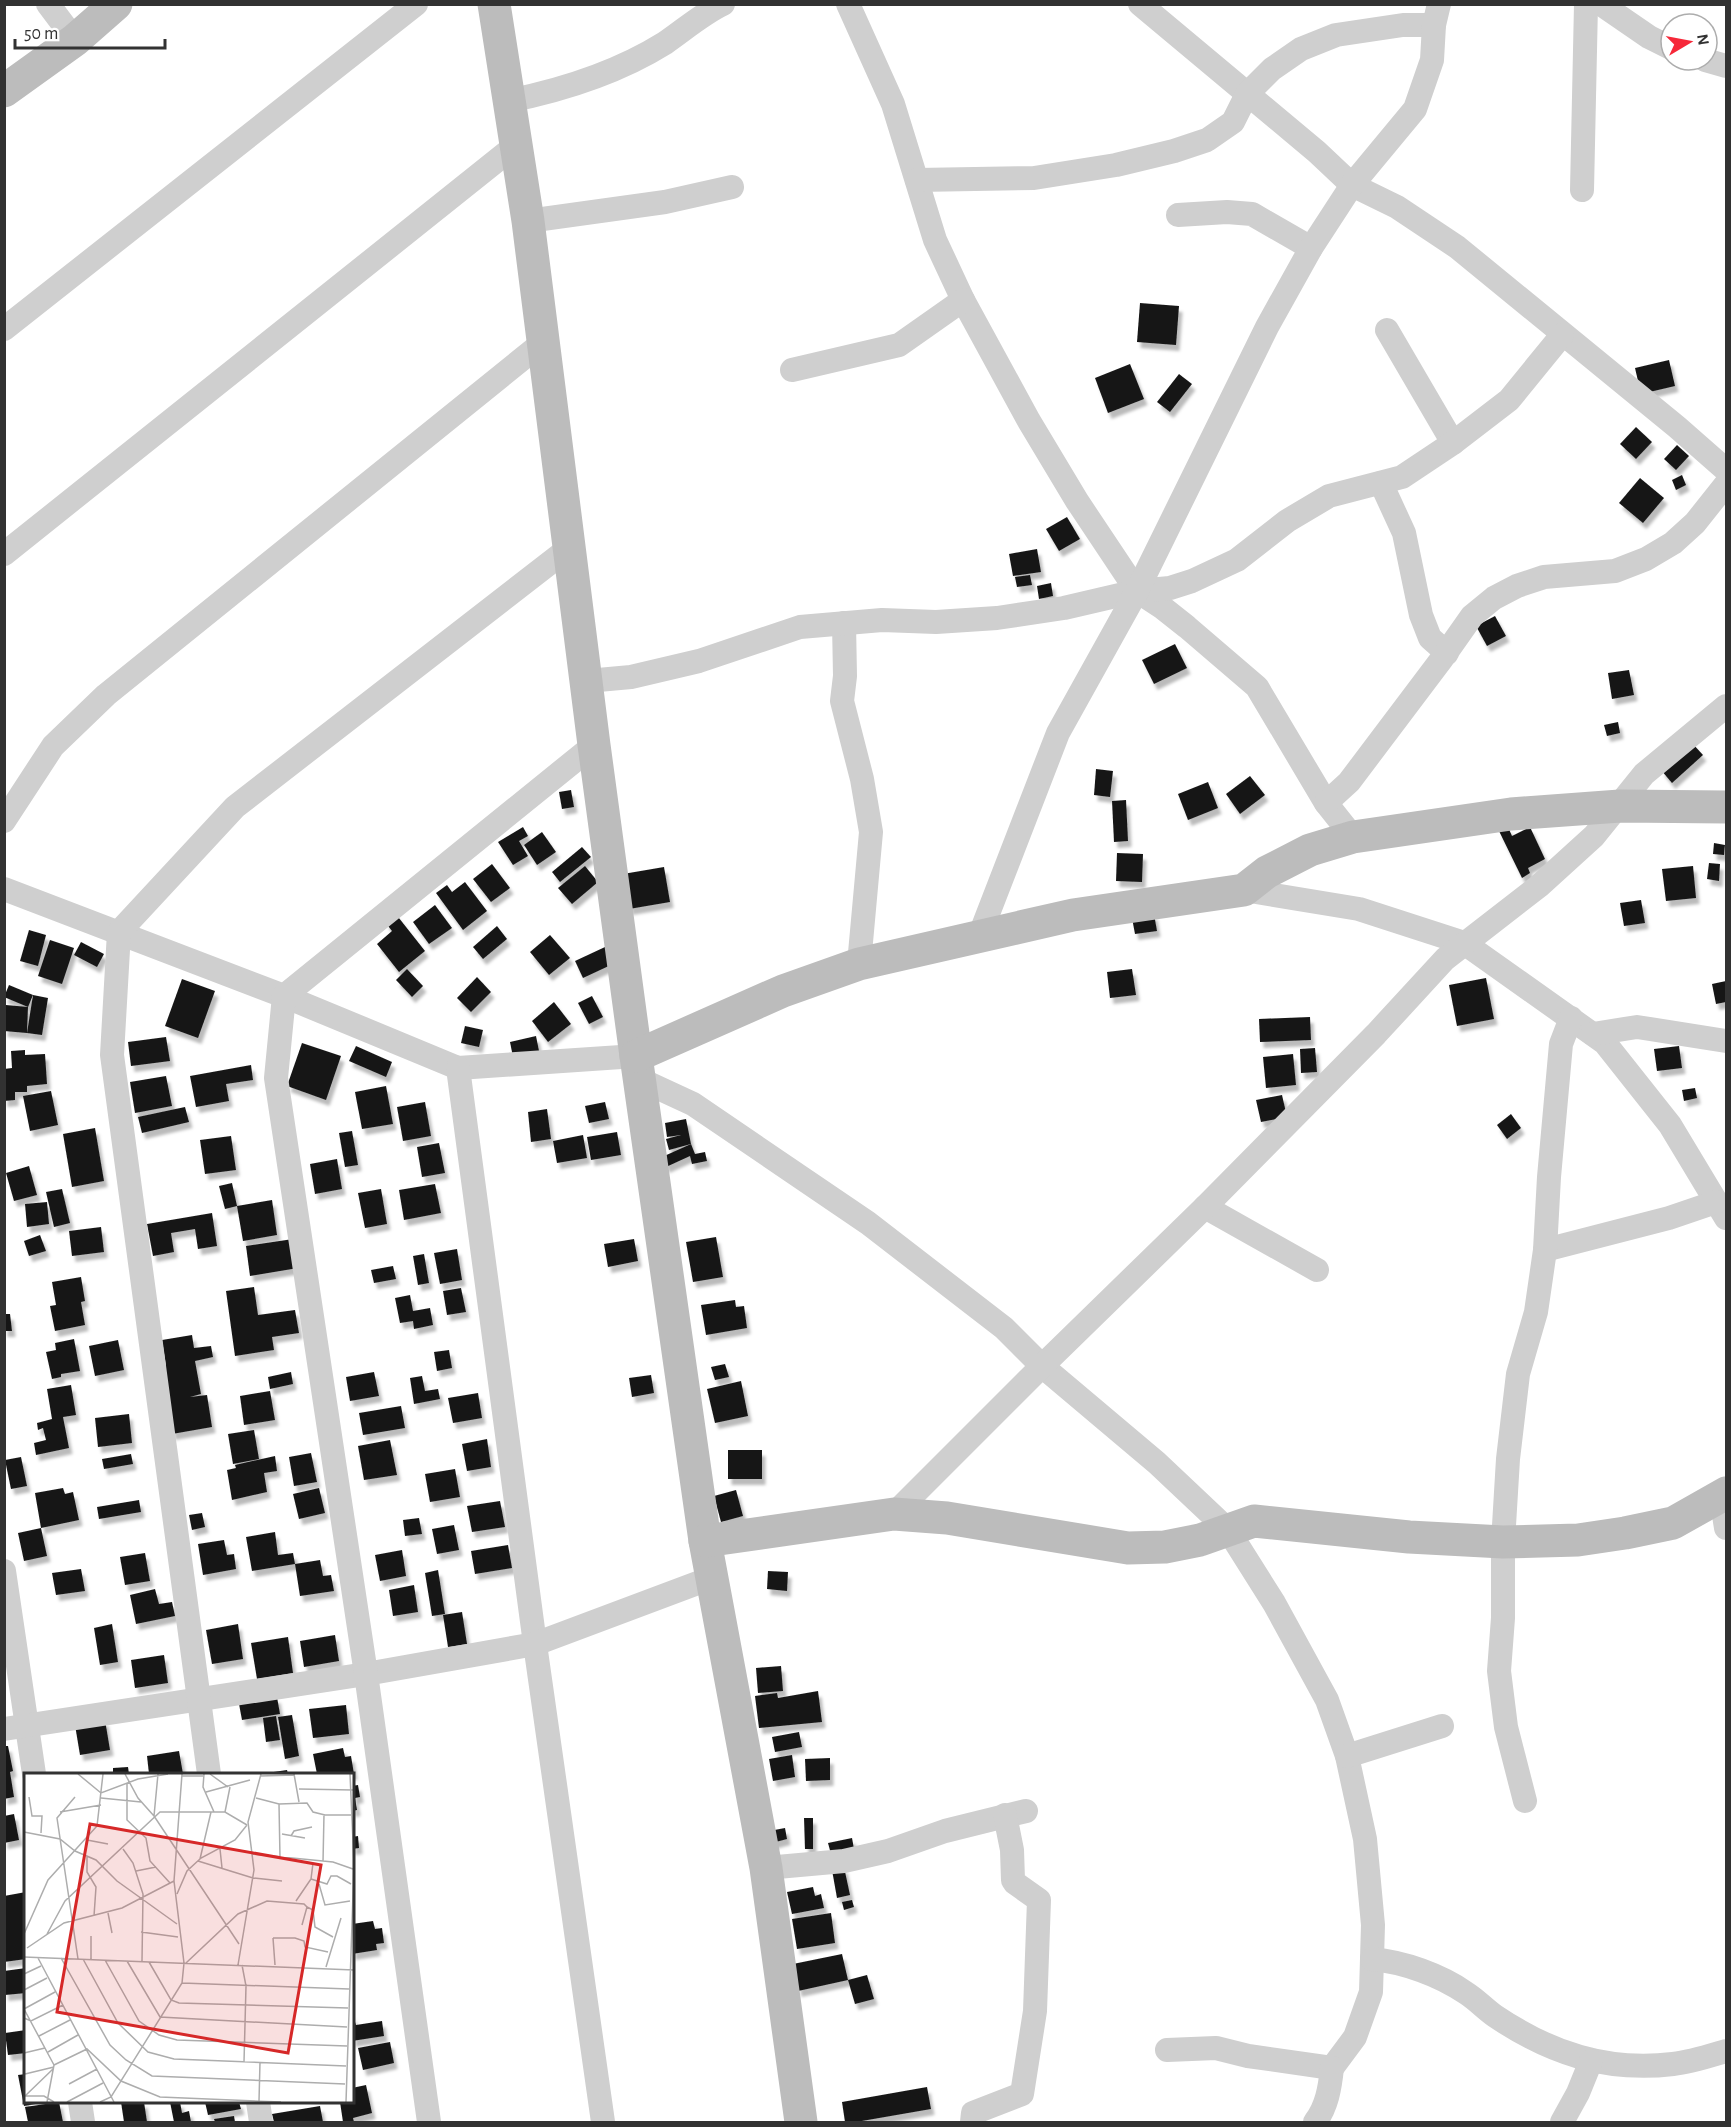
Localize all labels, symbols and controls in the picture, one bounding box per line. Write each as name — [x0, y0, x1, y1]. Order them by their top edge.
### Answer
scale bar — [15, 12, 165, 50]
north arrow — [1659, 12, 1719, 72]
text: 50 m — [24, 25, 58, 43]
text: N — [1694, 33, 1712, 46]
inset map — [24, 1773, 354, 2103]

